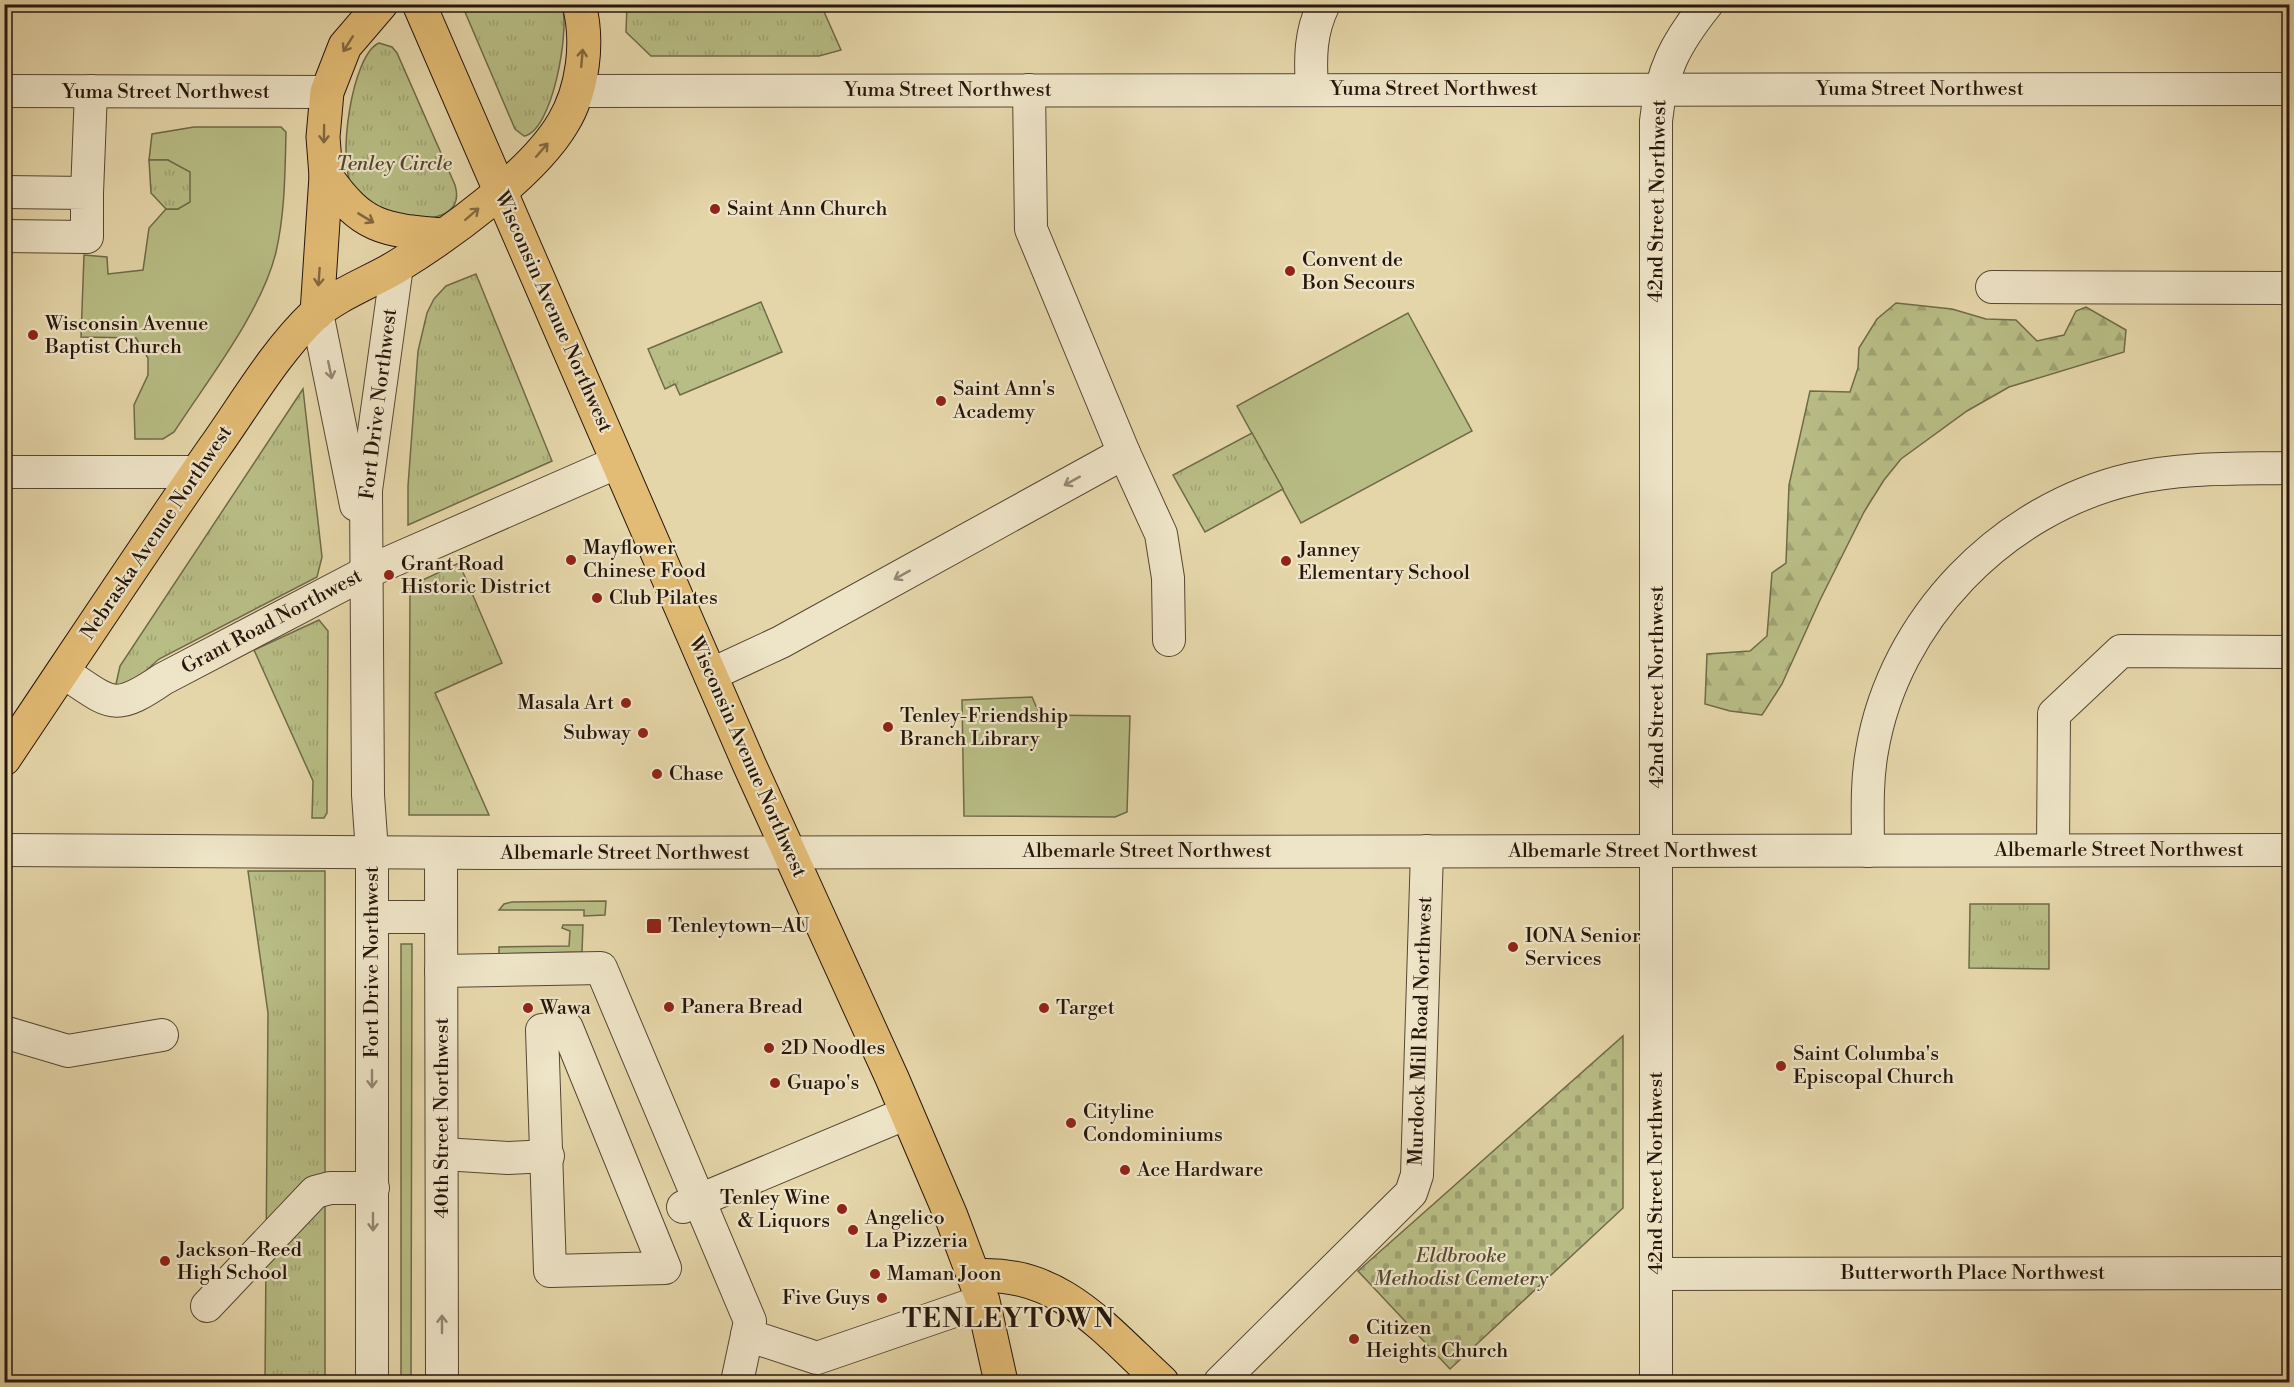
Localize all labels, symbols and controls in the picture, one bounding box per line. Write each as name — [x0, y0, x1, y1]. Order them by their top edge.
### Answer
one-way arrow — [341, 36, 354, 53]
one-way arrow — [576, 48, 587, 68]
street label: Yuma Street Northwest — [1329, 77, 1538, 102]
street label: Yuma Street Northwest — [1815, 77, 2024, 102]
street label: Yuma Street Northwest — [843, 78, 1052, 103]
street label: Yuma Street Northwest — [61, 80, 270, 105]
street label: 42nd Street Northwest — [1644, 99, 1672, 303]
one-way arrow — [318, 124, 329, 144]
one-way arrow — [535, 143, 549, 158]
park label: Tenley Circle — [336, 152, 453, 177]
street label: Wisconsin Avenue Northwest — [488, 187, 618, 437]
place label: Saint Ann Church — [727, 197, 887, 222]
marker: Saint Ann Church — [708, 202, 722, 216]
one-way arrow — [464, 207, 479, 221]
one-way arrow — [357, 212, 374, 224]
place label: Convent de Bon Secours — [1301, 248, 1415, 296]
marker: Convent de Bon Secours — [1283, 264, 1297, 278]
one-way arrow — [314, 266, 325, 286]
street label: Fort Drive Northwest — [355, 307, 403, 501]
place label: Wisconsin Avenue Baptist Church — [44, 312, 208, 360]
marker: Wisconsin Avenue Baptist Church — [26, 328, 40, 342]
one-way arrow — [325, 359, 336, 379]
place label: Saint Ann's Academy — [952, 377, 1055, 425]
marker: Saint Ann's Academy — [934, 394, 948, 408]
street label: Nebraska Avenue Northwest — [76, 421, 238, 645]
one-way arrow — [1064, 475, 1081, 487]
place label: Mayflower Chinese Food — [583, 536, 706, 584]
place label: Janney Elementary School — [1297, 538, 1470, 586]
place label: Grant Road Historic District — [401, 552, 551, 600]
marker: Mayflower Chinese Food — [564, 553, 578, 567]
marker: Janney Elementary School — [1279, 554, 1293, 568]
street label: Grant Road Northwest — [177, 564, 367, 680]
marker: Grant Road Historic District — [382, 568, 396, 582]
one-way arrow — [893, 570, 911, 581]
street label: 42nd Street Northwest — [1645, 585, 1670, 789]
place label: Club Pilates — [609, 586, 718, 611]
marker: Club Pilates — [590, 591, 604, 605]
street label: Wisconsin Avenue Northwest — [682, 632, 812, 882]
place label: Masala Art — [517, 691, 614, 716]
marker: Masala Art — [619, 696, 633, 710]
place label: Tenley-Friendship Branch Library — [899, 704, 1068, 752]
marker: Tenley-Friendship Branch Library — [881, 720, 895, 734]
place label: Subway — [563, 721, 631, 746]
marker: Subway — [636, 726, 650, 740]
place label: Chase — [669, 762, 724, 787]
marker: Chase — [650, 767, 664, 781]
street label: Albemarle Street Northwest — [1993, 838, 2244, 863]
street label: Albemarle Street Northwest — [1021, 839, 1272, 864]
street label: Albemarle Street Northwest — [1507, 839, 1758, 864]
street label: Albemarle Street Northwest — [499, 841, 750, 866]
street label: Fort Drive Northwest — [360, 866, 385, 1058]
street label: Murdock Mill Road Northwest — [1404, 896, 1438, 1166]
place label: Tenleytown–AU — [668, 914, 810, 939]
marker: Tenleytown–AU — [645, 917, 663, 935]
place label: IONA Senior Services — [1525, 924, 1641, 972]
marker: IONA Senior Services — [1506, 940, 1520, 954]
place label: Panera Bread — [681, 995, 803, 1020]
place label: Wawa — [539, 996, 592, 1021]
place label: Target — [1056, 996, 1115, 1021]
marker: Panera Bread — [662, 1000, 676, 1014]
marker: Wawa — [521, 1001, 535, 1015]
marker: Target — [1037, 1001, 1051, 1015]
street label: 40th Street Northwest — [430, 1018, 455, 1218]
place label: 2D Noodles — [781, 1036, 885, 1061]
marker: 2D Noodles — [762, 1041, 776, 1055]
place label: Saint Columba's Episcopal Church — [1793, 1042, 1954, 1090]
marker: Saint Columba's Episcopal Church — [1774, 1059, 1788, 1073]
one-way arrow — [366, 1068, 378, 1088]
place label: Guapo's — [787, 1071, 859, 1096]
street label: 42nd Street Northwest — [1644, 1071, 1669, 1275]
marker: Guapo's — [768, 1076, 782, 1090]
place label: Cityline Condominiums — [1083, 1100, 1223, 1148]
marker: Cityline Condominiums — [1064, 1116, 1078, 1130]
place label: Ace Hardware — [1136, 1158, 1263, 1183]
marker: Ace Hardware — [1118, 1163, 1132, 1177]
place label: Tenley Wine & Liquors — [720, 1186, 830, 1234]
marker: Tenley Wine & Liquors — [835, 1202, 849, 1216]
place label: Angelico La Pizzeria — [864, 1206, 969, 1254]
one-way arrow — [367, 1211, 379, 1231]
marker: Angelico La Pizzeria — [846, 1223, 860, 1237]
place label: Jackson-Reed High School — [176, 1238, 303, 1286]
park label: Eldbrooke Methodist Cemetery — [1374, 1244, 1549, 1292]
marker: Jackson-Reed High School — [158, 1254, 172, 1268]
street label: Butterworth Place Northwest — [1840, 1261, 2105, 1286]
place label: Maman Joon — [887, 1262, 1002, 1287]
marker: Maman Joon — [868, 1267, 882, 1281]
place label: Five Guys — [782, 1286, 870, 1311]
marker: Five Guys — [875, 1291, 889, 1305]
district label: TENLEYTOWN — [902, 1303, 1116, 1335]
one-way arrow — [436, 1315, 448, 1335]
place label: Citizen Heights Church — [1366, 1316, 1508, 1364]
marker: Citizen Heights Church — [1347, 1332, 1361, 1346]

